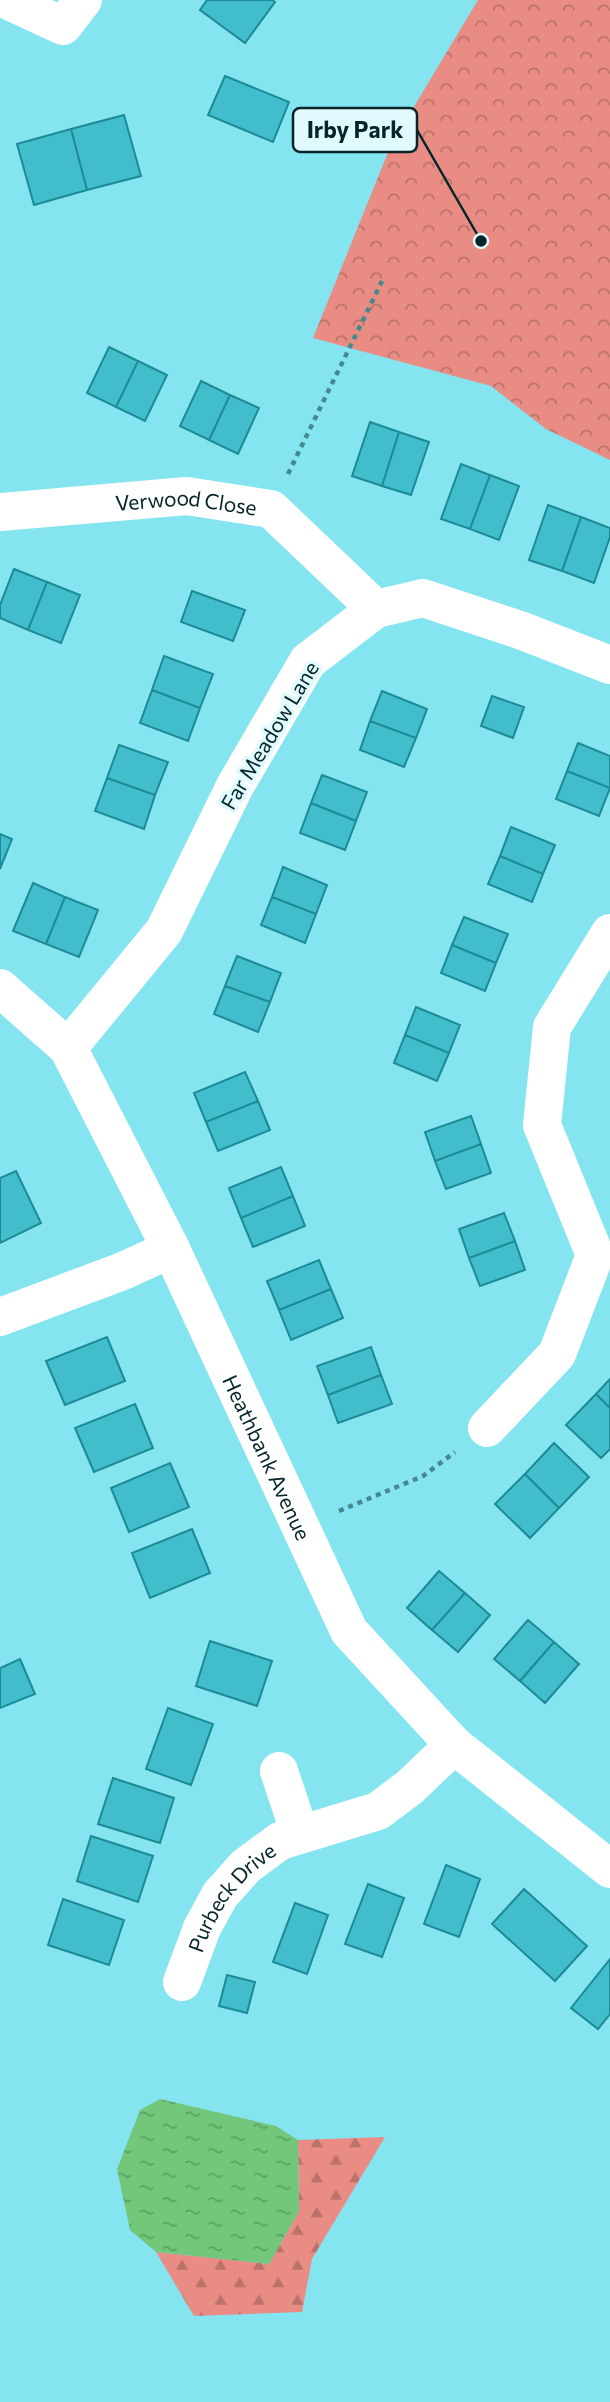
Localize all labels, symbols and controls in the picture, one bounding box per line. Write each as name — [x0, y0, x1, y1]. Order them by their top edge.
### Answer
callout: Irby Park — [293, 108, 417, 152]
text: Irby Park — [307, 115, 403, 143]
street label: Verwood Close — [114, 483, 259, 519]
street label: Far Meadow Lane — [215, 656, 323, 814]
street label: Heathbank Avenue — [219, 1370, 317, 1544]
street label: Purbeck Drive — [182, 1837, 280, 1955]

